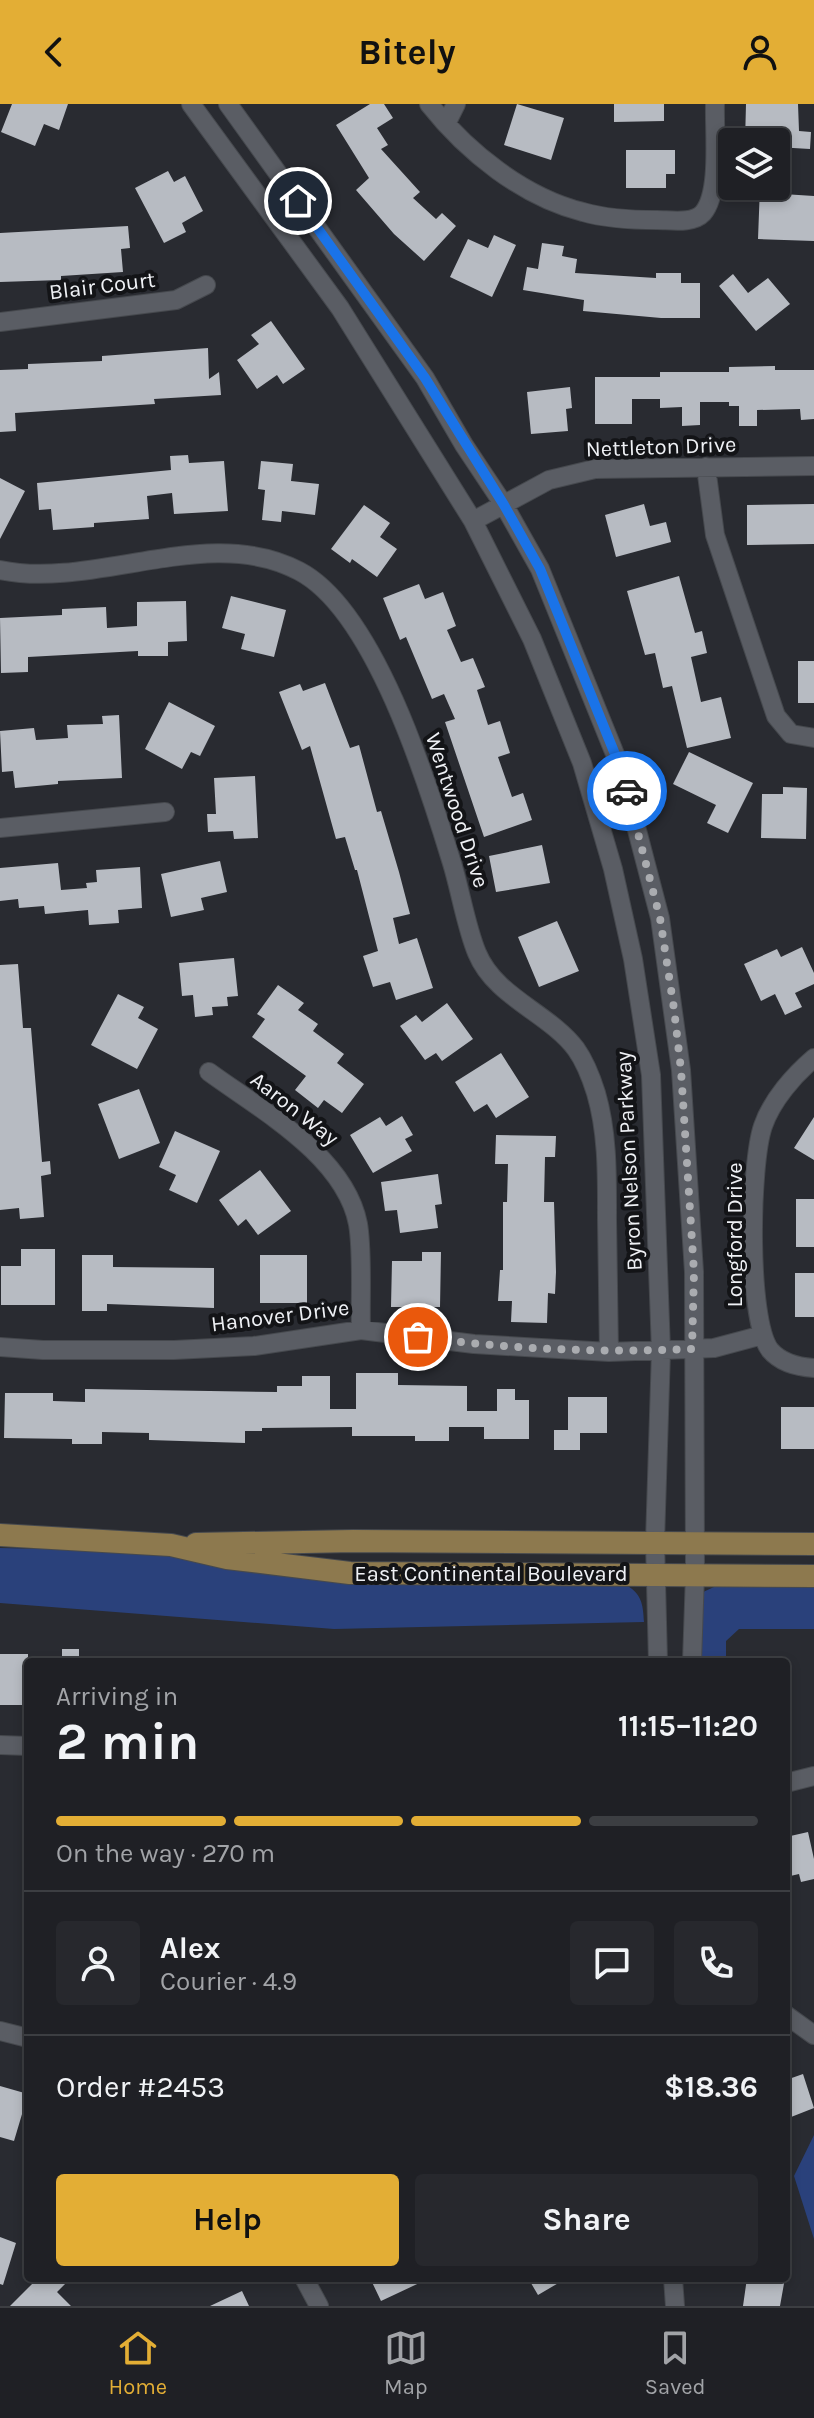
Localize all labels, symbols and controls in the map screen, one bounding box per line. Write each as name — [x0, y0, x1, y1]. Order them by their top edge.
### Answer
icon: back — [32, 30, 76, 74]
icon: person — [738, 30, 782, 74]
text: Bitely — [358, 31, 456, 73]
map controls — [718, 128, 790, 200]
button: layers — [718, 128, 790, 200]
pin — [264, 167, 332, 235]
icon: home — [276, 179, 320, 223]
street label: Blair Court — [48, 267, 157, 305]
street label: Nettleton Drive — [585, 431, 737, 463]
street label: Wentwood Drive — [420, 730, 494, 891]
courier — [587, 751, 667, 831]
icon: car — [605, 769, 649, 813]
street label: Byron Nelson Parkway — [610, 1050, 648, 1271]
street label: Aaron Way — [245, 1066, 344, 1151]
street label: Longford Drive — [722, 1162, 748, 1308]
street label: Hanover Drive — [210, 1295, 351, 1337]
pin — [384, 1303, 452, 1371]
icon: bag — [396, 1315, 440, 1359]
street label: East Continental Boulevard — [354, 1561, 628, 1587]
text: Arriving in — [56, 1681, 178, 1712]
text: 11:15–11:20 — [618, 1708, 758, 1744]
text: 2 min — [56, 1711, 199, 1772]
text: On the way · 270 m — [56, 1838, 275, 1869]
button: person — [56, 1921, 140, 2005]
button: chat — [570, 1921, 654, 2005]
button: phone — [674, 1921, 758, 2005]
text: Alex — [160, 1930, 220, 1966]
text: Courier · 4.9 — [160, 1966, 297, 1997]
text: Order #2453 — [56, 2069, 225, 2105]
text: $18.36 — [664, 2069, 758, 2105]
button: Help — [56, 2174, 399, 2266]
button: Share — [415, 2174, 758, 2266]
tab: Home — [108, 2326, 167, 2400]
tab: Map — [384, 2326, 428, 2400]
tab: Saved — [645, 2326, 706, 2400]

